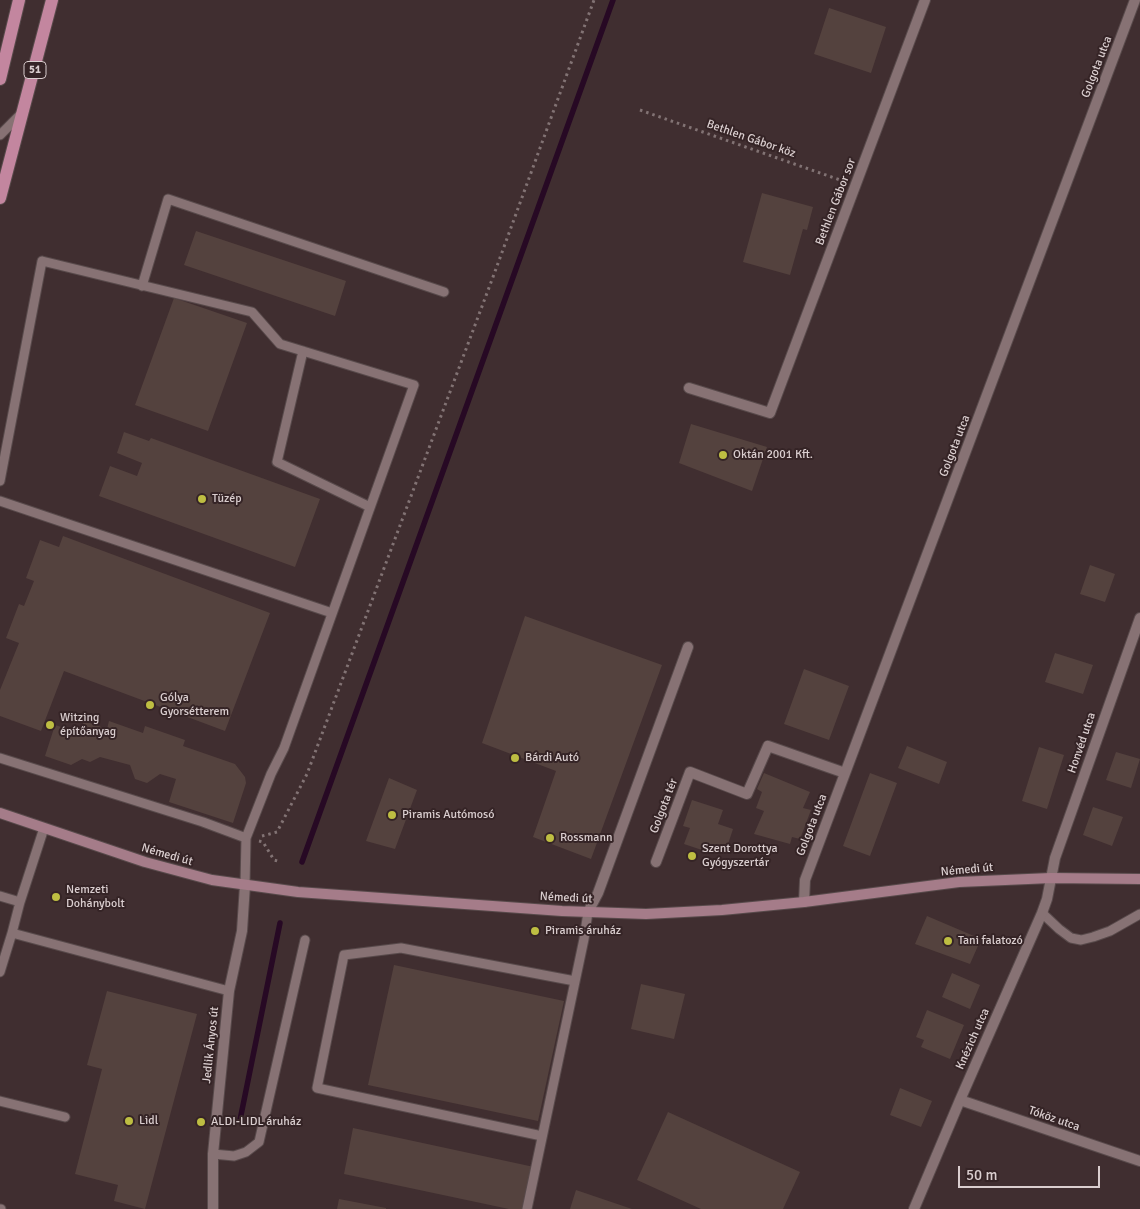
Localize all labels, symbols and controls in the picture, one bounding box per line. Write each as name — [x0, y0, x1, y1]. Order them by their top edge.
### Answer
street label: Golgota utca — [1079, 34, 1115, 100]
road number: 51 — [24, 62, 46, 78]
street label: Bethlen Gábor köz — [705, 117, 797, 161]
street label: Bethlen Gábor sor — [813, 157, 859, 247]
street label: Golgota utca — [937, 413, 973, 479]
place label: Oktán 2001 Kft. — [733, 448, 813, 462]
marker: Oktán 2001 Kft. — [717, 449, 729, 461]
place label: Tüzép — [212, 492, 241, 506]
marker: Tüzép — [196, 493, 208, 505]
place label: Gólya Gyorsétterem — [160, 691, 229, 719]
marker: Gólya Gyorsétterem — [144, 699, 156, 711]
place label: Witzing építőanyag — [60, 711, 116, 739]
street label: Honvéd utca — [1065, 711, 1099, 775]
marker: Witzing építőanyag — [44, 719, 56, 731]
place label: Bárdi Autó — [525, 751, 579, 765]
marker: Bárdi Autó — [509, 752, 521, 764]
street label: Golgota tér — [647, 777, 681, 835]
street label: Golgota utca — [794, 792, 830, 858]
place label: Piramis Autómosó — [402, 808, 495, 822]
marker: Piramis Autómosó — [386, 809, 398, 821]
place label: Rossmann — [560, 831, 613, 845]
marker: Rossmann — [544, 832, 556, 844]
street label: Némedi út — [140, 841, 194, 869]
place label: Szent Dorottya Gyógyszertár — [702, 842, 777, 870]
marker: Szent Dorottya Gyógyszertár — [686, 850, 698, 862]
street label: Némedi út — [940, 861, 994, 879]
place label: Nemzeti Dohánybolt — [66, 883, 125, 911]
street label: Némedi út — [539, 889, 593, 907]
marker: Nemzeti Dohánybolt — [50, 891, 62, 903]
place label: Piramis áruház — [545, 924, 621, 938]
marker: Piramis áruház — [529, 925, 541, 937]
place label: Tani falatozó — [958, 934, 1023, 948]
marker: Tani falatozó — [942, 935, 954, 947]
street label: Jedlik Ányos út — [200, 1006, 222, 1084]
street label: Knézich utca — [953, 1006, 993, 1072]
street label: Tóköz utca — [1026, 1104, 1082, 1134]
place label: Lidl — [139, 1114, 158, 1128]
marker: Lidl — [123, 1115, 135, 1127]
place label: ALDI-LIDL áruház — [211, 1115, 301, 1129]
marker: ALDI-LIDL áruház — [195, 1116, 207, 1128]
scale bar — [960, 1156, 1102, 1188]
text: 50 m — [966, 1166, 997, 1184]

